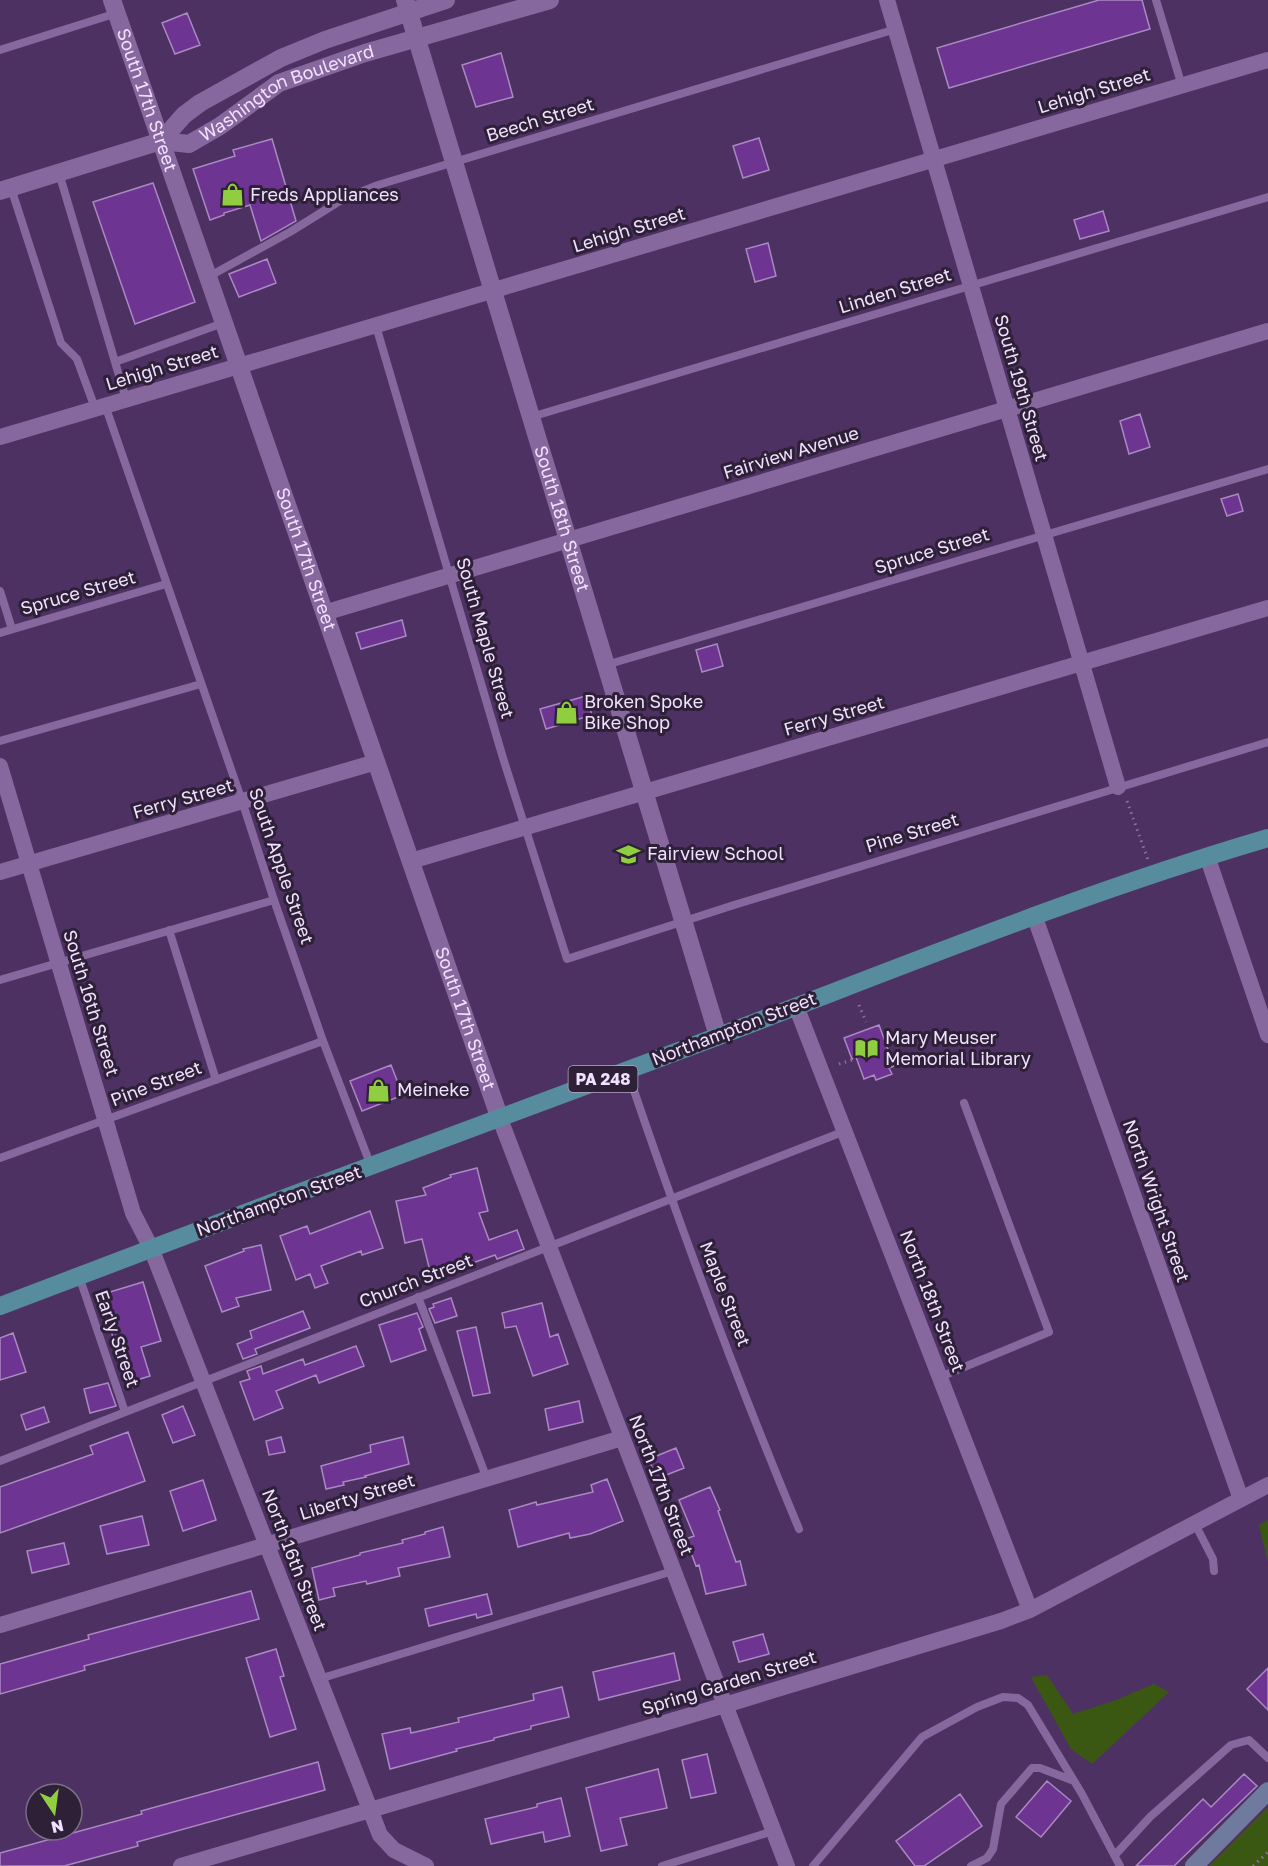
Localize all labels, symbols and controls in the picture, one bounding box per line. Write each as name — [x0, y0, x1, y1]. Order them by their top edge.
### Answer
street label: South 17th Street — [113, 25, 183, 174]
street label: Washington Boulevard — [195, 39, 376, 146]
street label: Lehigh Street — [1035, 63, 1153, 118]
street label: Beech Street — [483, 92, 596, 146]
shop icon: Freds Appliances — [219, 182, 245, 208]
place label: Freds Appliances — [250, 183, 399, 205]
street label: Lehigh Street — [570, 202, 688, 257]
street label: Linden Street — [836, 262, 954, 318]
street label: South 19th Street — [990, 312, 1053, 464]
street label: Lehigh Street — [103, 340, 221, 395]
street label: Fairview Avenue — [720, 421, 861, 483]
street label: South 18th Street — [530, 443, 595, 594]
street label: South 17th Street — [272, 484, 342, 634]
street label: Spruce Street — [872, 522, 992, 578]
street label: South Maple Street — [452, 555, 519, 721]
street label: Spruce Street — [18, 565, 138, 619]
place label: Broken Spoke Bike Shop — [584, 690, 703, 733]
street label: Ferry Street — [781, 690, 886, 740]
shop icon: Broken Spoke Bike Shop — [553, 699, 579, 725]
street label: Ferry Street — [130, 773, 235, 823]
street label: South Apple Street — [245, 785, 319, 947]
street label: Pine Street — [863, 808, 961, 857]
school or university icon: Fairview School — [616, 841, 642, 867]
place label: Fairview School — [647, 842, 784, 864]
street label: South 16th Street — [59, 927, 125, 1078]
street label: South 17th Street — [431, 944, 501, 1093]
street label: Northampton Street — [648, 987, 819, 1070]
place label: Mary Meuser Memorial Library — [885, 1026, 1031, 1069]
library icon: Mary Meuser Memorial Library — [854, 1035, 880, 1061]
street label: Pine Street — [107, 1056, 204, 1111]
road number: PA 248 — [568, 1066, 638, 1092]
shop icon: Meineke — [366, 1077, 392, 1103]
place label: Meineke — [397, 1078, 470, 1100]
street label: North Wright Street — [1119, 1117, 1195, 1285]
street label: Northampton Street — [193, 1160, 364, 1240]
street label: North 18th Street — [896, 1226, 970, 1375]
street label: Maple Street — [696, 1238, 756, 1349]
street label: Church Street — [356, 1248, 475, 1312]
street label: Early Street — [91, 1287, 145, 1390]
street label: North 17th Street — [625, 1411, 699, 1558]
street label: Liberty Street — [296, 1468, 417, 1524]
street label: North 16th Street — [258, 1486, 332, 1634]
street label: Spring Garden Street — [639, 1645, 819, 1719]
north arrow — [24, 1782, 84, 1842]
text: N — [49, 1816, 66, 1838]

